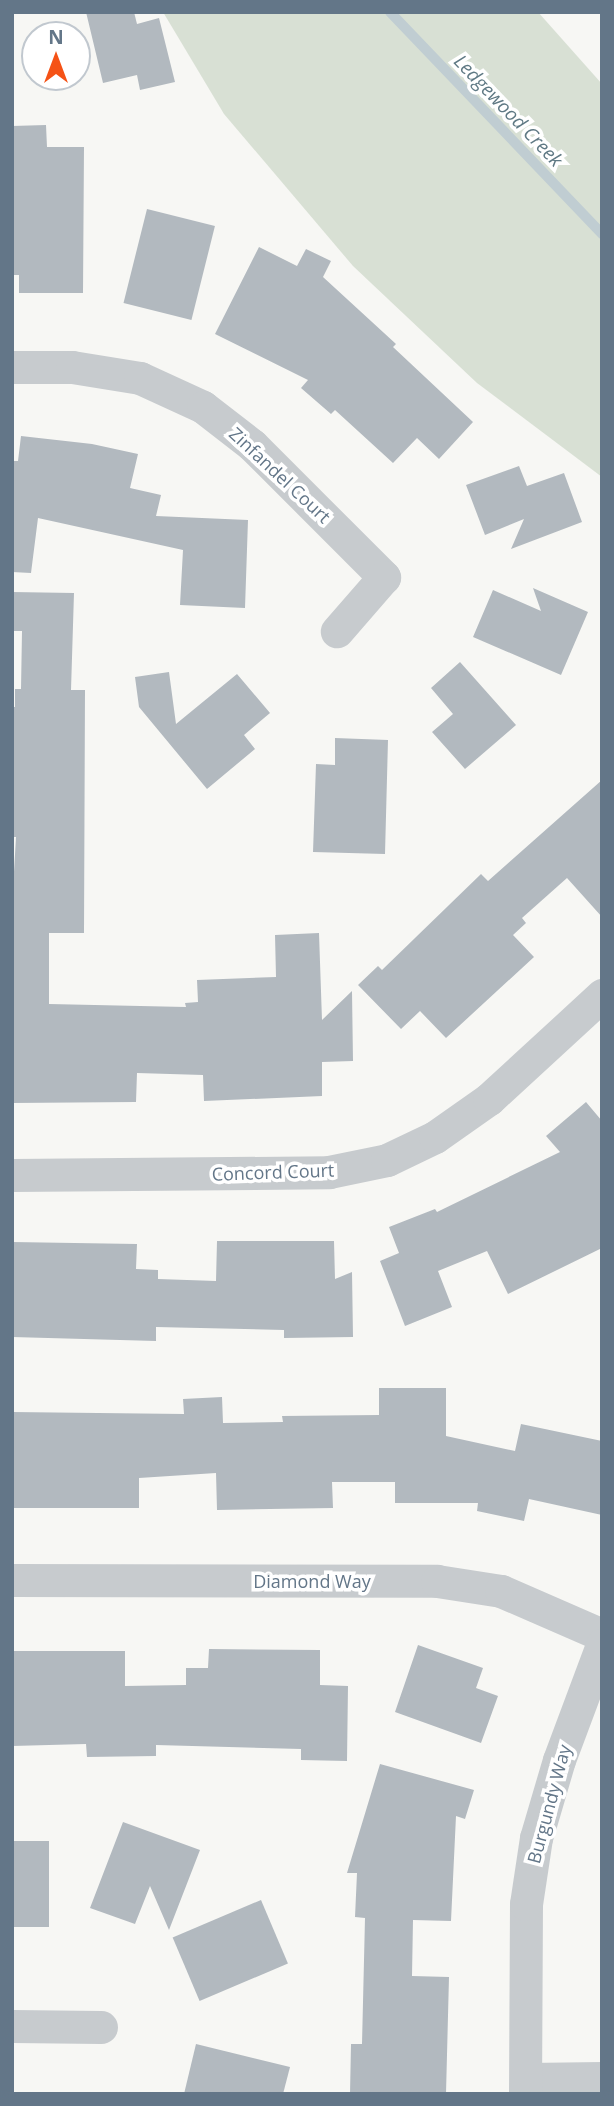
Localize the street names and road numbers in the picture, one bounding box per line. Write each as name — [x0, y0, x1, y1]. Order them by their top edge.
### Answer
street label: Zinfandel Court — [225, 423, 335, 527]
street label: Concord Court — [211, 1159, 335, 1185]
street label: Diamond Way — [253, 1570, 371, 1592]
street label: Burgundy Way — [523, 1742, 575, 1866]

